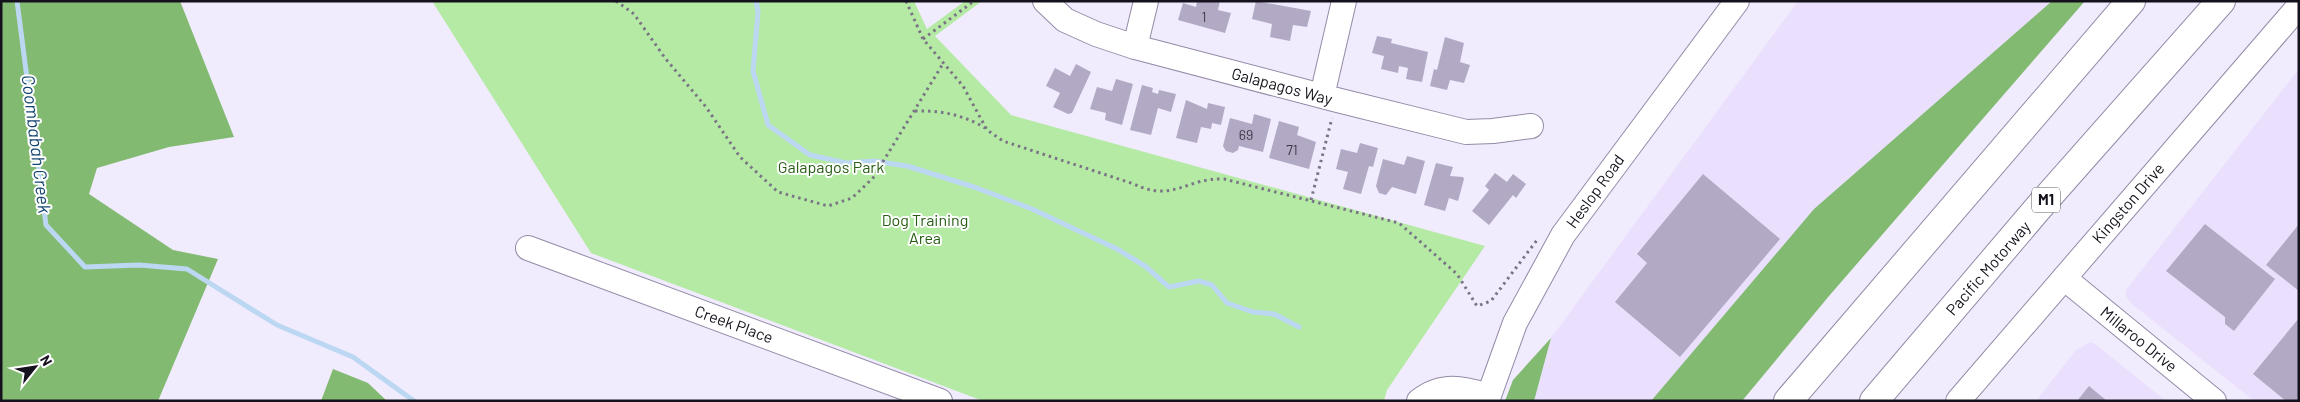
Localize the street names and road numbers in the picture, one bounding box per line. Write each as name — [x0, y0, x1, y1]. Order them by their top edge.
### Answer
street label: Galapagos Way — [1230, 63, 1335, 108]
street label: Heslop Road — [1562, 150, 1628, 231]
street label: Kingston Drive — [2088, 159, 2168, 247]
road number: M1 — [2032, 188, 2060, 212]
street label: Pacific Motorway — [1941, 216, 2034, 319]
street label: Creek Place — [692, 301, 776, 346]
street label: Millaroo Drive — [2097, 302, 2181, 375]

